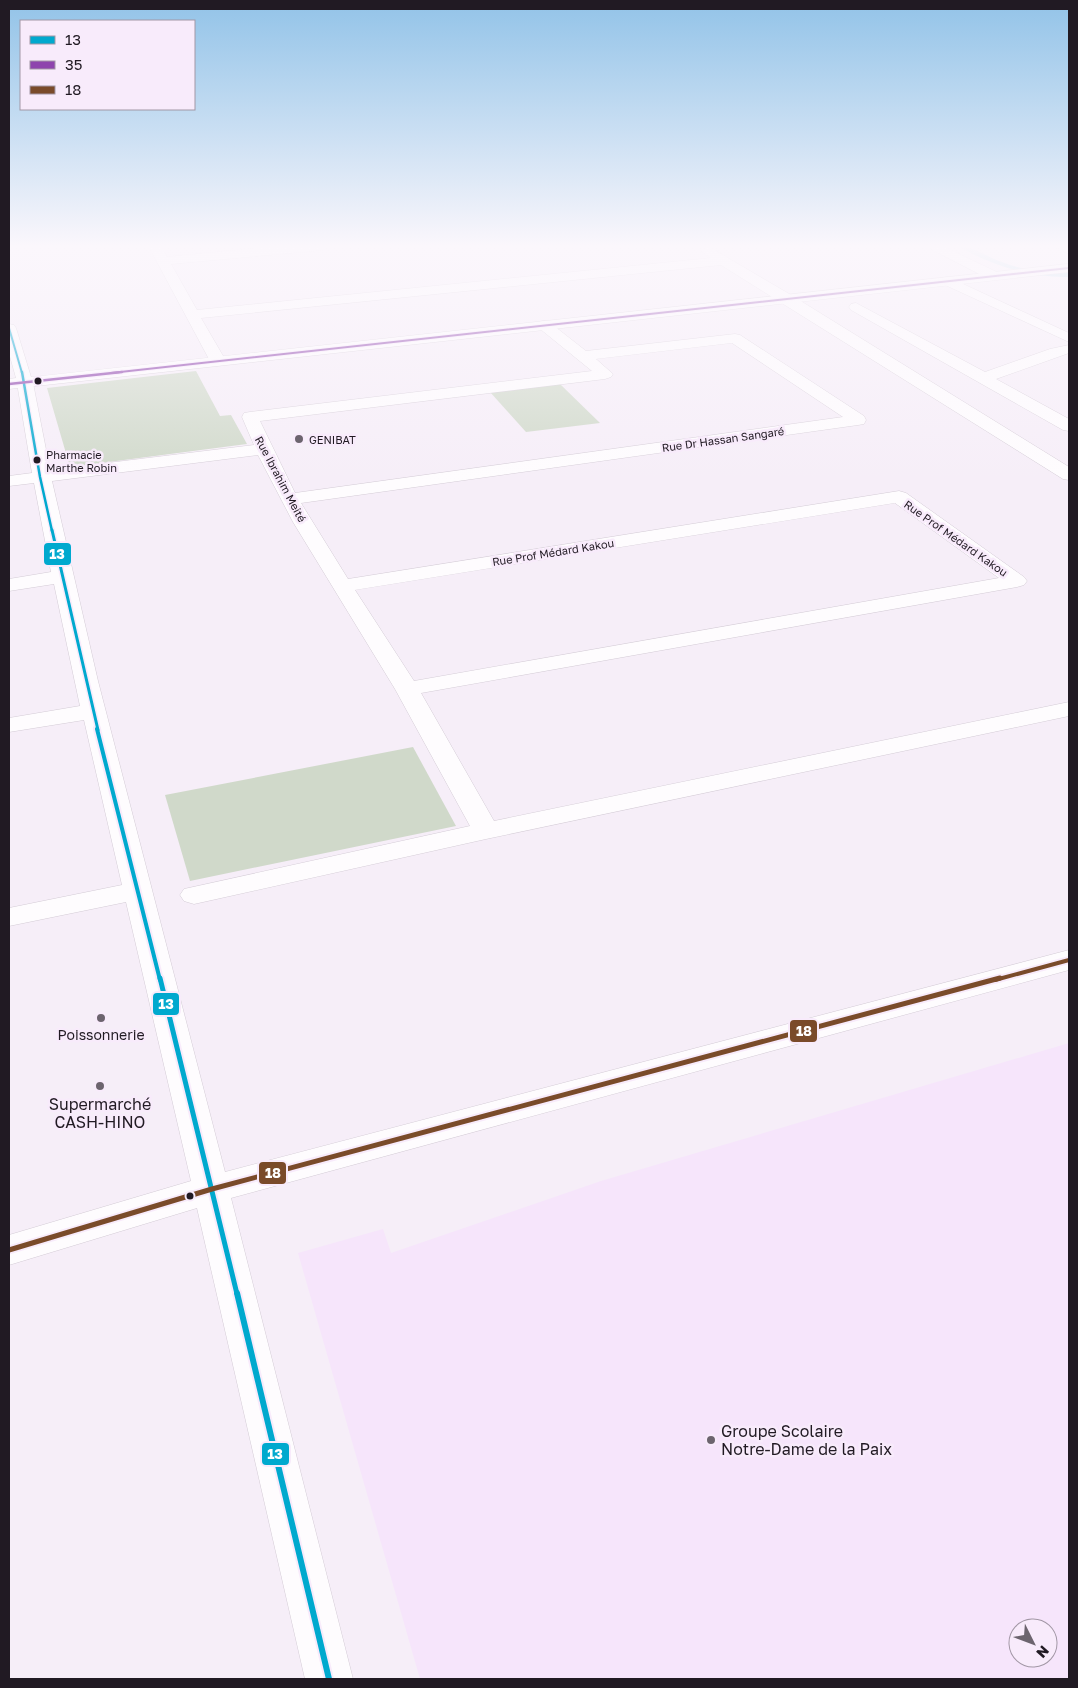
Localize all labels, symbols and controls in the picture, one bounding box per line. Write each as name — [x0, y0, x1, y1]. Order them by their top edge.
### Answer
legend — [20, 20, 195, 110]
text: 13 — [65, 30, 81, 48]
text: 35 — [65, 55, 82, 73]
text: 18 — [65, 80, 81, 98]
unlabelled marker — [33, 376, 43, 386]
street label: Rue Dr Hassan Sangaré — [661, 424, 785, 454]
marker: GENIBAT — [293, 433, 305, 445]
place label: GENIBAT — [309, 433, 356, 446]
street label: Rue Ibrahim Meité — [253, 434, 309, 524]
place label: Pharmacie Marthe Robin — [46, 448, 117, 474]
marker: Pharmacie Marthe Robin — [32, 455, 42, 465]
street label: Rue Prof Médard Kakou — [902, 497, 1010, 579]
street label: Rue Prof Médard Kakou — [491, 536, 615, 568]
line badge: 13 — [43, 542, 72, 566]
text: 13 — [49, 545, 65, 562]
line badge: 13 — [152, 992, 180, 1016]
text: 13 — [158, 995, 174, 1012]
marker: Poissonnerie — [95, 1012, 107, 1024]
line badge: 18 — [789, 1019, 818, 1043]
text: 18 — [796, 1022, 812, 1039]
place label: Poissonnerie — [57, 1026, 145, 1043]
marker: Supermarché CASH-HINO — [94, 1080, 106, 1092]
place label: Supermarché CASH-HINO — [49, 1094, 151, 1132]
line badge: 18 — [258, 1161, 287, 1185]
text: 18 — [265, 1164, 281, 1181]
unlabelled marker — [185, 1191, 195, 1201]
place label: Groupe Scolaire Notre-Dame de la Paix — [721, 1421, 892, 1459]
marker: Groupe Scolaire Notre-Dame de la Paix — [705, 1434, 717, 1446]
line badge: 13 — [261, 1442, 290, 1466]
text: 13 — [267, 1445, 283, 1462]
north arrow — [1008, 1618, 1058, 1668]
text: N — [1033, 1642, 1053, 1662]

